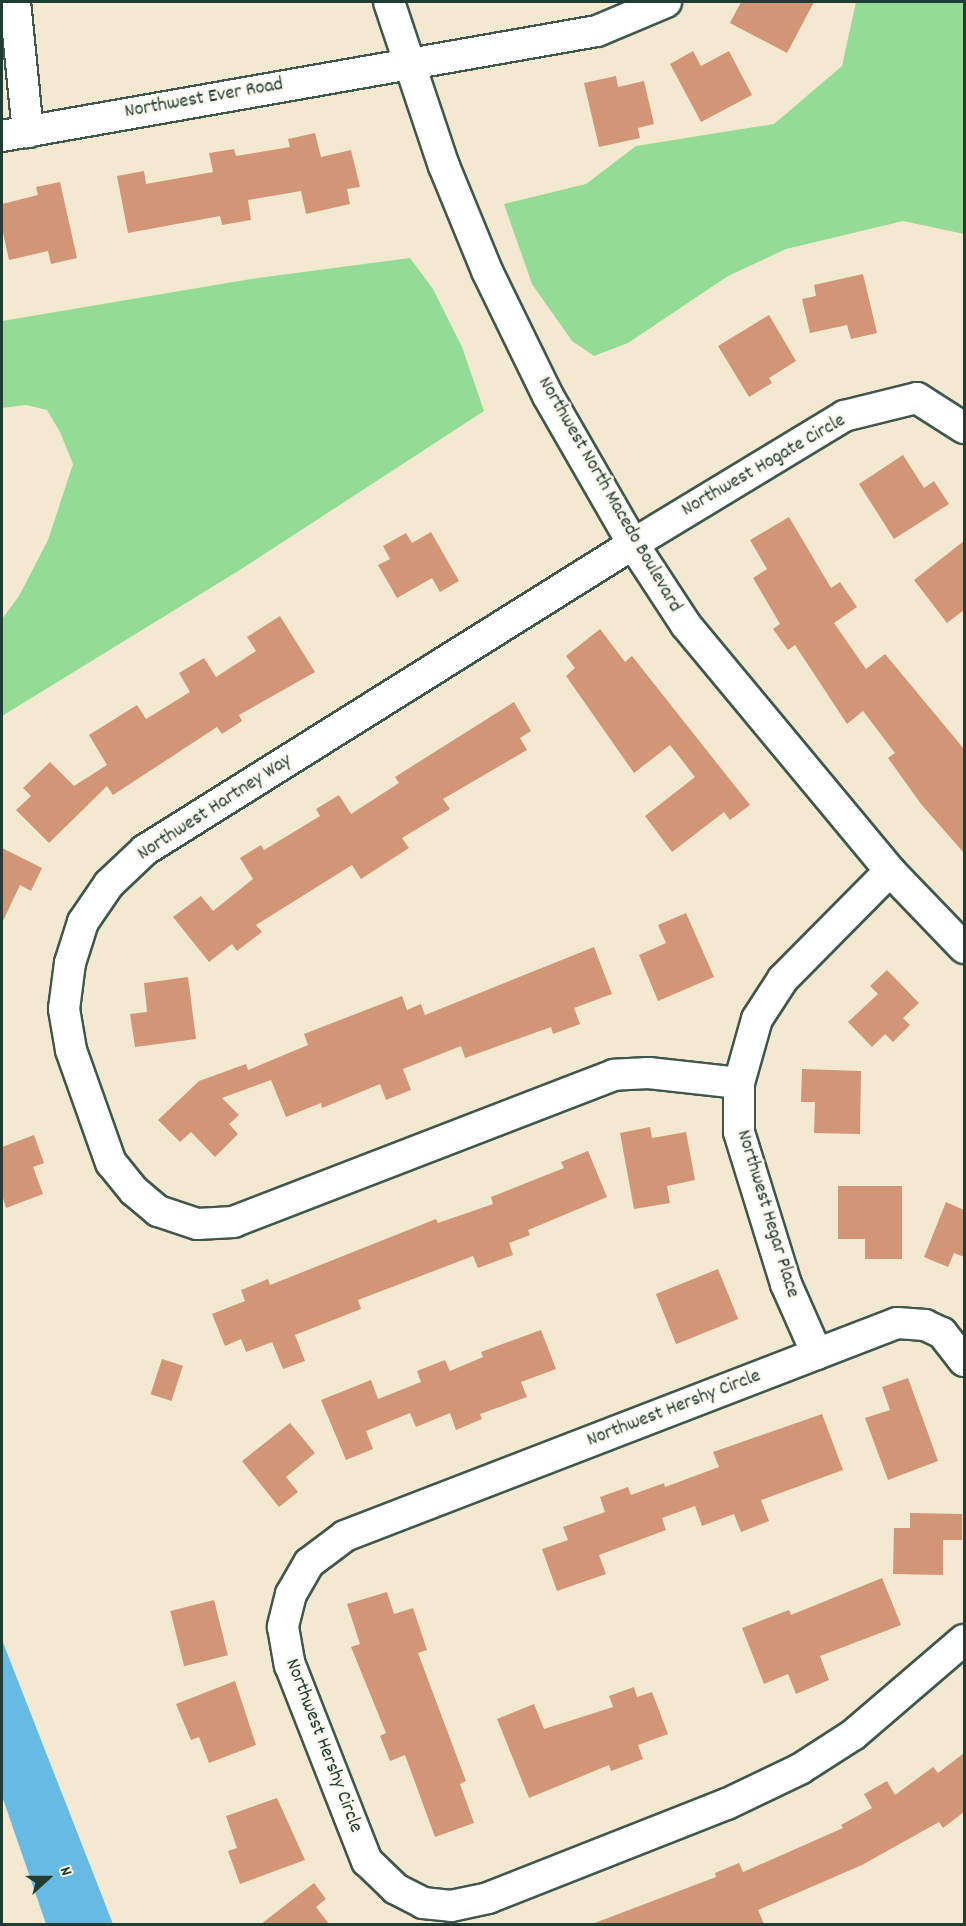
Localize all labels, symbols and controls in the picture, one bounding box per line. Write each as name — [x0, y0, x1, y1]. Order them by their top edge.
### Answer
street label: Northwest Ever Road — [123, 73, 285, 125]
street label: Northwest North Macedo Boulevard — [532, 373, 686, 617]
street label: Northwest Hogate Circle — [678, 409, 850, 523]
street label: Northwest Hartney Way — [133, 749, 297, 867]
street label: Northwest Hegar Place — [730, 1127, 804, 1301]
street label: Northwest Hershy Circle — [584, 1365, 764, 1453]
street label: Northwest Hershy Circle — [279, 1656, 367, 1836]
north arrow — [18, 1848, 78, 1908]
text: N — [53, 1864, 77, 1879]

